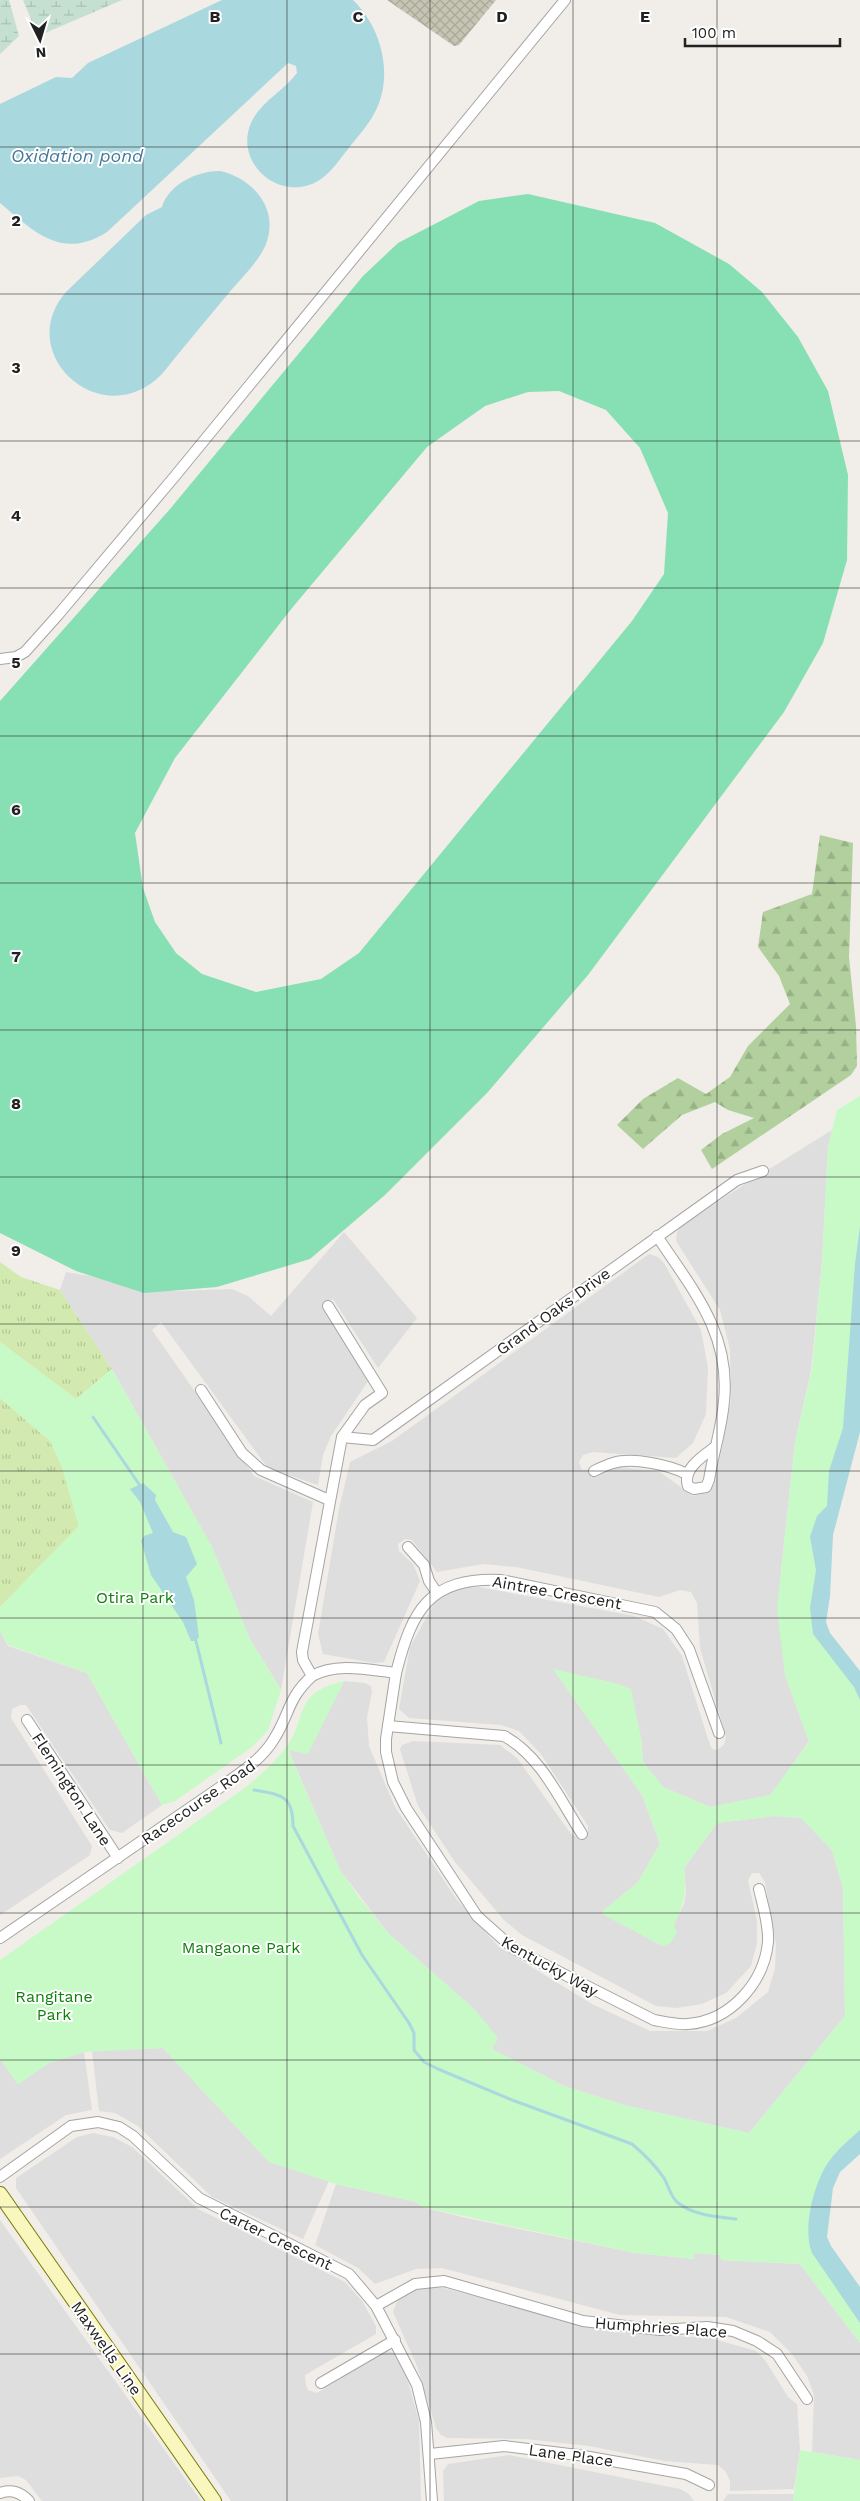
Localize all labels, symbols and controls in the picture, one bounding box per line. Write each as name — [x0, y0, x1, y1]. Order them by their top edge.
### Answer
text: B — [210, 7, 221, 26]
text: C — [353, 7, 364, 26]
text: D — [496, 7, 508, 26]
text: E — [640, 7, 650, 26]
north arrow — [15, 15, 65, 65]
scale bar — [685, 15, 840, 47]
text: 100 m — [692, 24, 736, 42]
text: N — [35, 45, 47, 61]
water label: Oxidation pond — [11, 145, 144, 166]
text: 2 — [11, 211, 21, 230]
text: 3 — [11, 358, 21, 377]
text: 4 — [11, 506, 21, 525]
text: 5 — [11, 653, 21, 672]
text: 6 — [11, 800, 21, 819]
text: 7 — [11, 947, 21, 966]
text: 8 — [11, 1094, 21, 1113]
text: 9 — [11, 1241, 21, 1260]
street label: Grand Oaks Drive — [493, 1264, 614, 1359]
street label: Aintree Crescent — [491, 1572, 623, 1613]
park label: Otira Park — [96, 1588, 174, 1607]
street label: Flemington Lane — [28, 1729, 115, 1849]
street label: Racecourse Road — [138, 1756, 259, 1849]
street label: Kentucky Way — [498, 1932, 602, 2001]
park label: Mangaone Park — [182, 1938, 300, 1957]
park label: Rangitane Park — [15, 1987, 93, 2024]
street label: Carter Crescent — [216, 2203, 336, 2274]
street label: Maxwells Line — [67, 2298, 146, 2399]
street label: Humphries Place — [594, 2313, 728, 2342]
street label: Lane Place — [527, 2440, 614, 2471]

